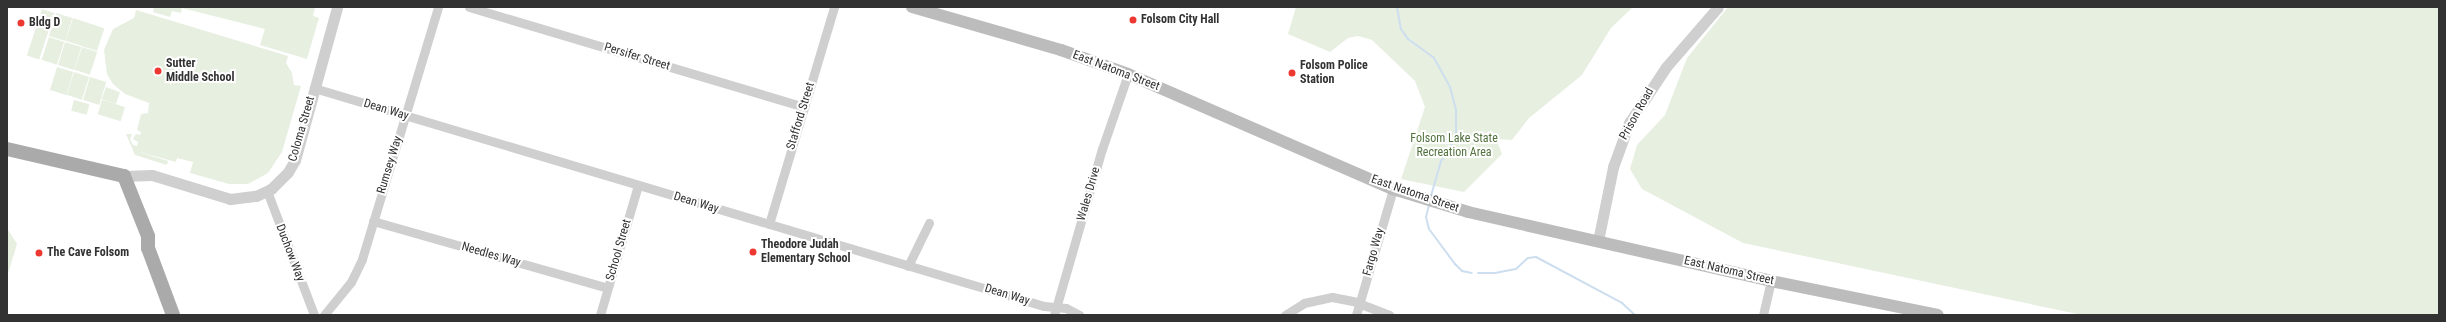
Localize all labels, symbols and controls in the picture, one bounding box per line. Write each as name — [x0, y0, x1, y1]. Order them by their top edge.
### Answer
place label: Folsom City Hall — [1141, 13, 1219, 27]
marker: Folsom City Hall — [1128, 15, 1138, 25]
place label: Bldg D — [29, 16, 60, 30]
marker: Bldg D — [16, 18, 26, 28]
street label: Persifer Street — [602, 40, 672, 74]
street label: East Natoma Street — [1071, 48, 1161, 94]
place label: Sutter Middle School — [166, 57, 234, 85]
place label: Folsom Police Station — [1300, 59, 1368, 87]
marker: Sutter Middle School — [153, 66, 163, 76]
marker: Folsom Police Station — [1287, 68, 1297, 78]
street label: Stafford Street — [784, 81, 818, 151]
street label: Prison Road — [1617, 85, 1657, 143]
street label: Coloma Street — [286, 95, 318, 163]
street label: Dean Way — [362, 96, 410, 124]
park label: Folsom Lake State Recreation Area — [1410, 132, 1498, 160]
street label: Rumsey Way — [374, 134, 406, 196]
street label: Wales Drive — [1074, 165, 1104, 223]
street label: East Natoma Street — [1369, 172, 1461, 216]
street label: Dean Way — [672, 189, 720, 217]
street label: School Street — [603, 218, 635, 282]
street label: Duchow Way — [272, 222, 308, 284]
street label: Fargo Way — [1360, 226, 1388, 278]
place label: Theodore Judah Elementary School — [761, 238, 851, 266]
street label: Needles Way — [460, 240, 522, 270]
place label: The Cave Folsom — [47, 246, 129, 260]
marker: Theodore Judah Elementary School — [748, 247, 758, 257]
marker: The Cave Folsom — [34, 248, 44, 258]
street label: East Natoma Street — [1683, 254, 1775, 288]
street label: Dean Way — [983, 281, 1031, 309]

